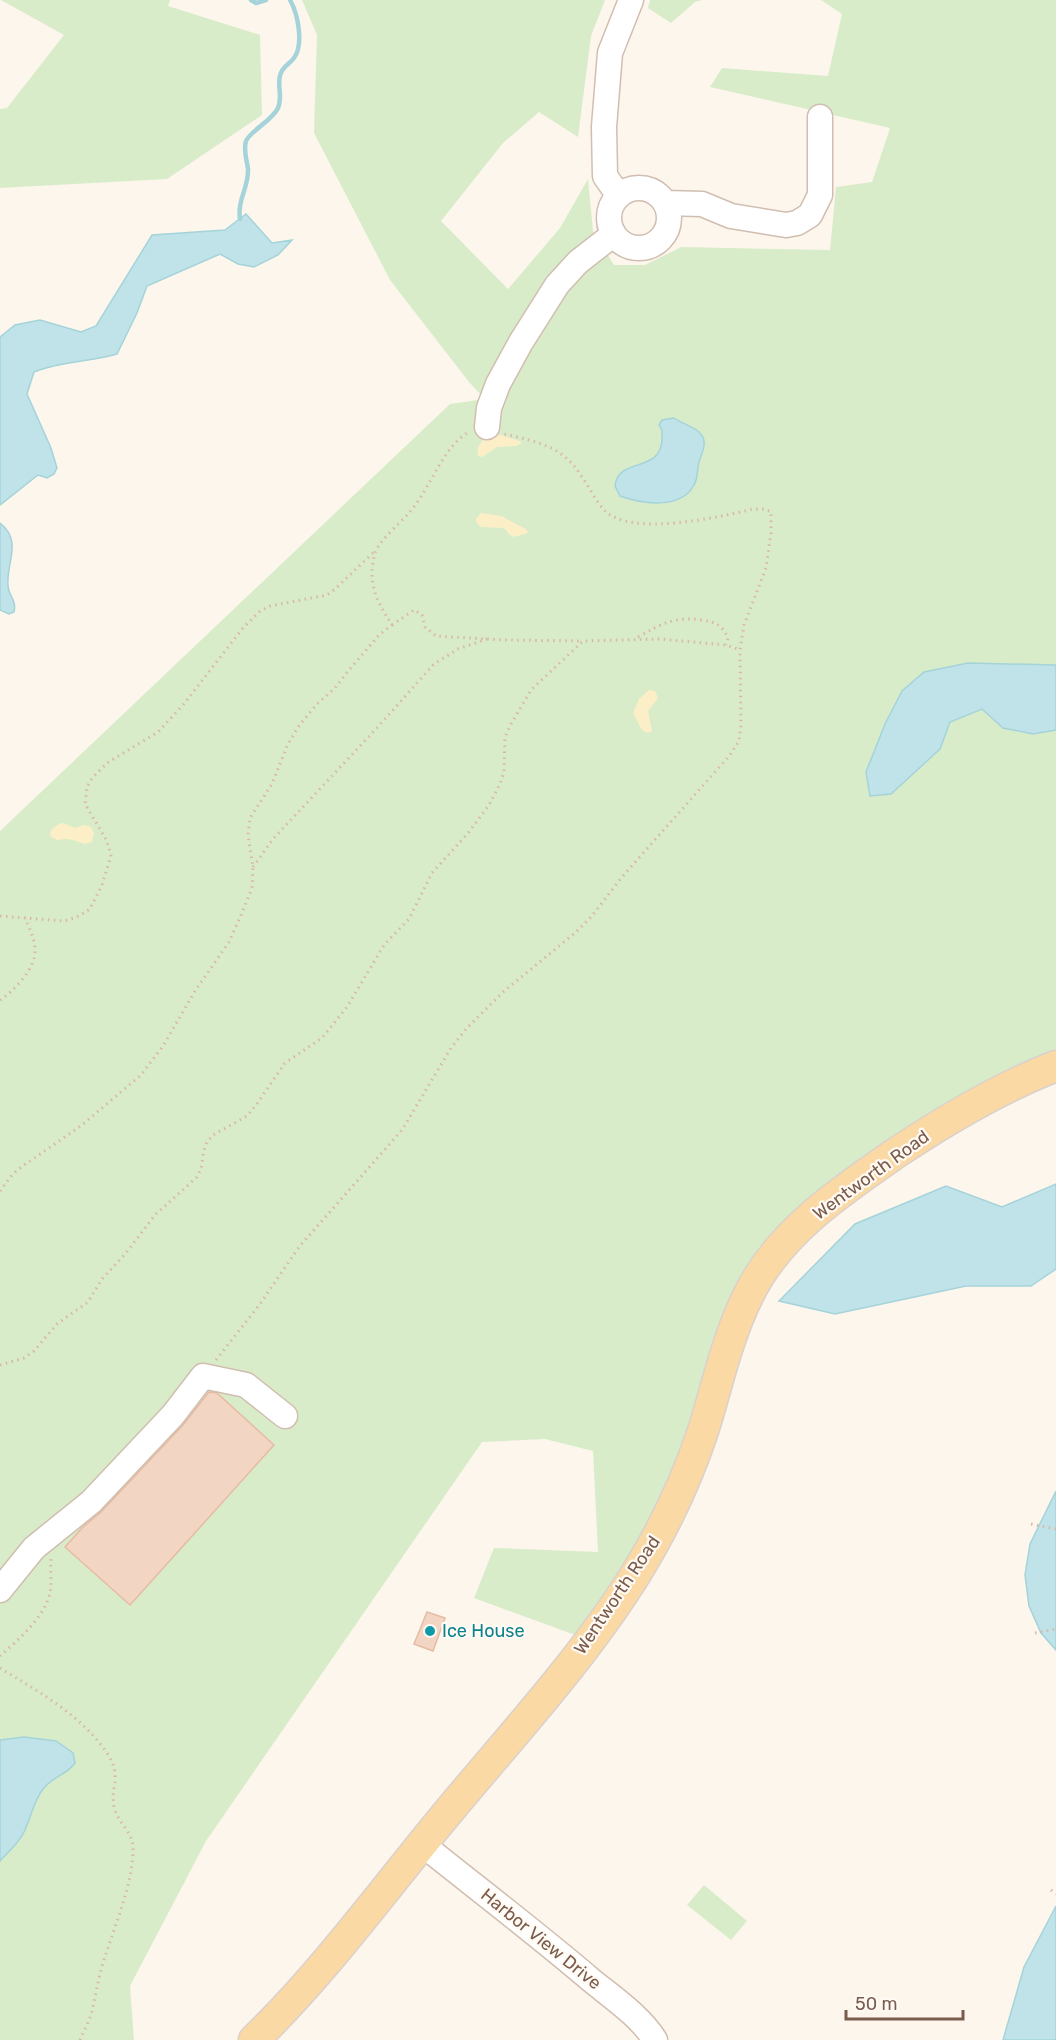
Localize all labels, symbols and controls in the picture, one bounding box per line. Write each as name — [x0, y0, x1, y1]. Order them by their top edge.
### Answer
street label: Wentworth Road — [809, 1125, 933, 1225]
street label: Wentworth Road — [569, 1531, 665, 1659]
place label: Ice House — [442, 1620, 525, 1642]
marker: Ice House — [423, 1624, 437, 1638]
street label: Harbor View Drive — [476, 1884, 606, 1994]
scale bar — [846, 1983, 963, 2021]
text: 50 m — [855, 1993, 898, 2015]

